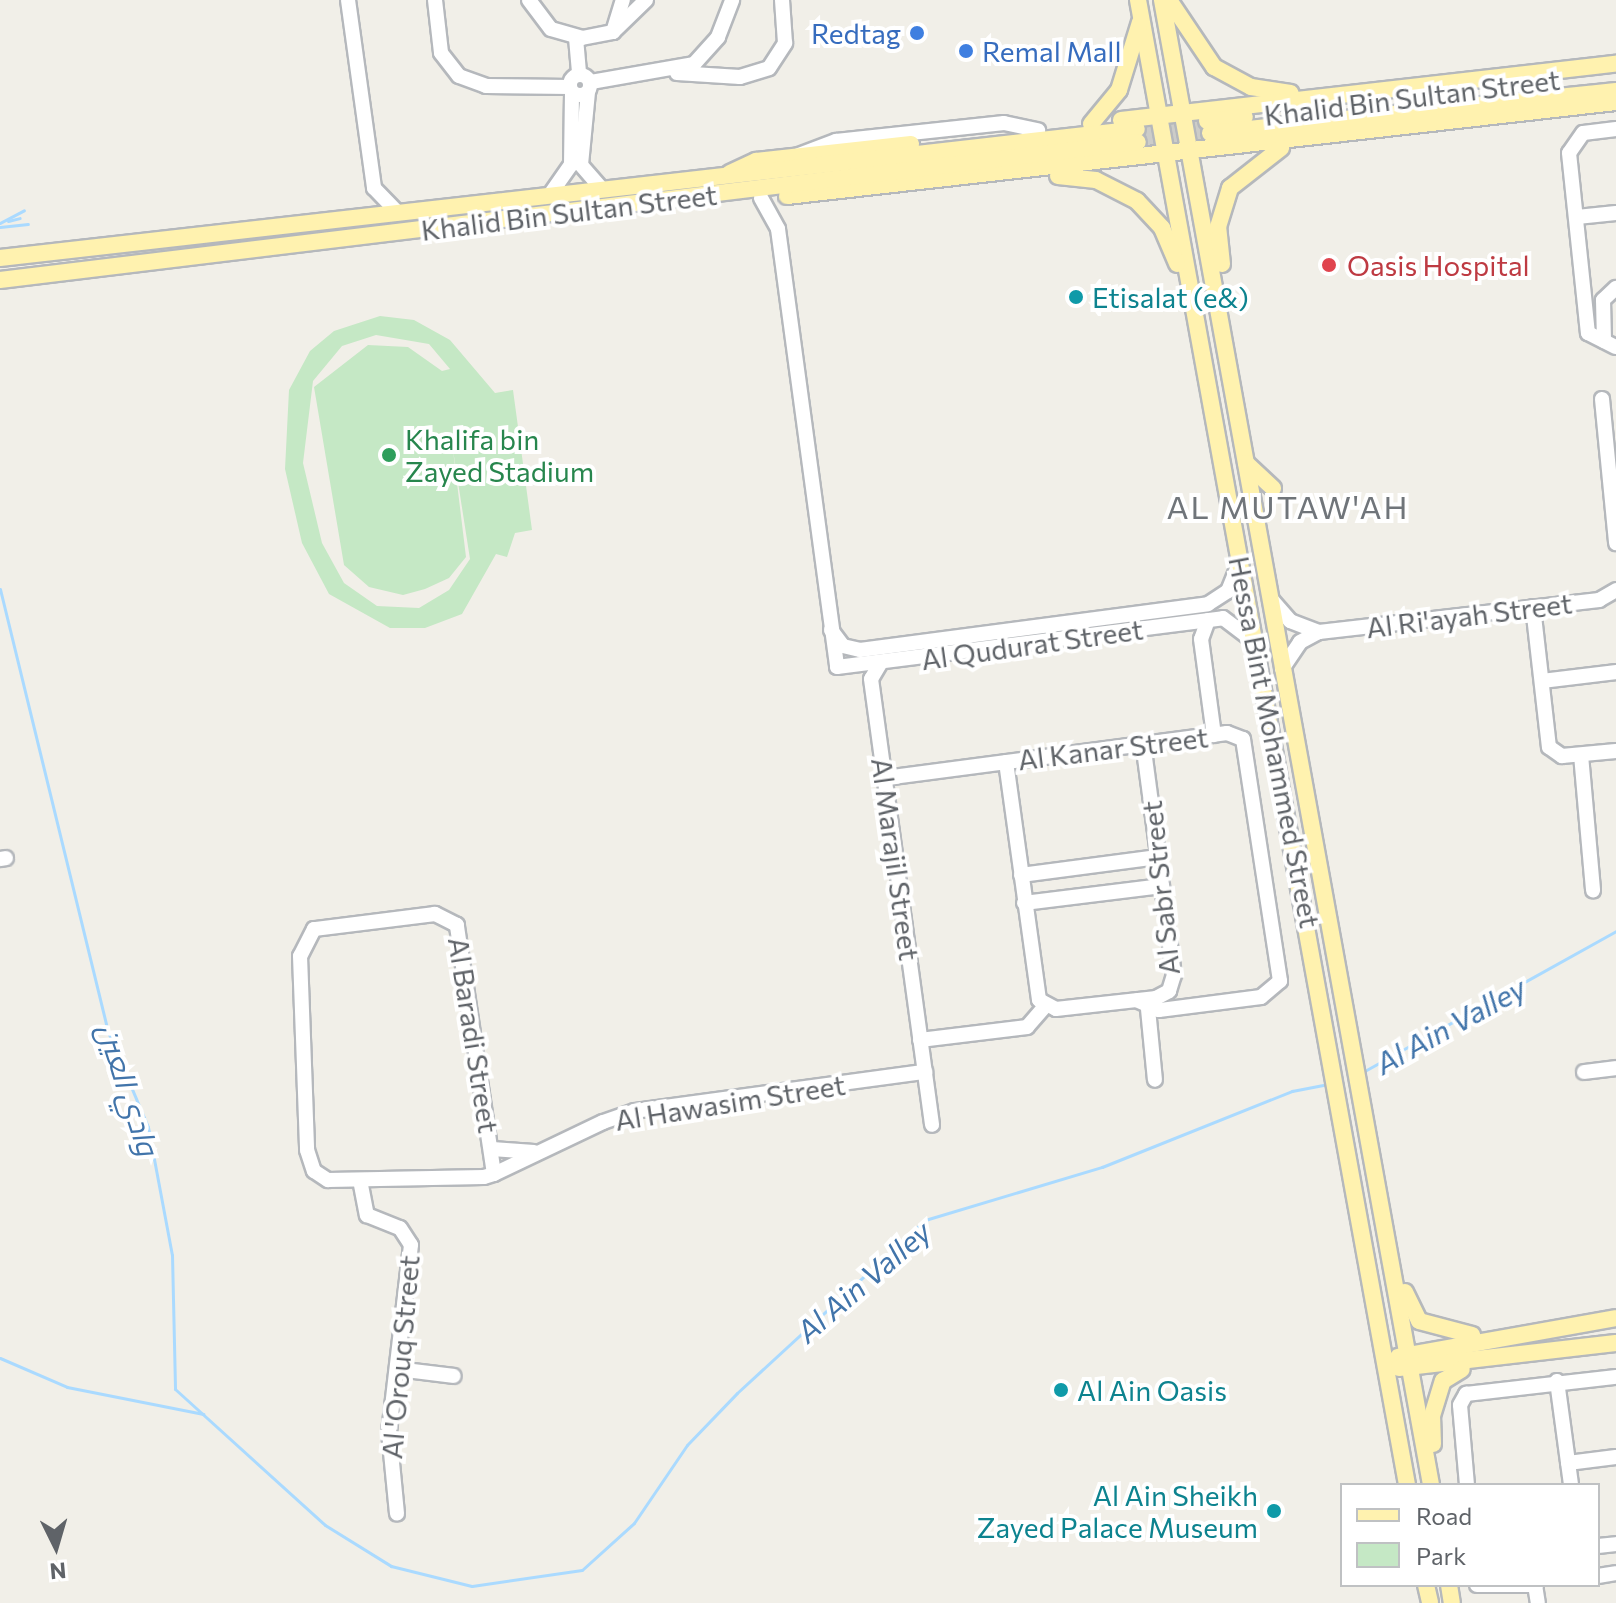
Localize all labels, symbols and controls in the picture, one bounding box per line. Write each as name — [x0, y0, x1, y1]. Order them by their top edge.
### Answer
place label: Redtag — [811, 16, 901, 50]
marker: Redtag — [908, 24, 926, 42]
place label: Remal Mall — [982, 34, 1122, 68]
marker: Remal Mall — [957, 42, 975, 60]
street label: Khalid Bin Sultan Street — [1262, 62, 1562, 132]
street label: Khalid Bin Sultan Street — [419, 177, 719, 247]
place label: Oasis Hospital — [1347, 248, 1530, 282]
marker: Oasis Hospital — [1318, 254, 1340, 276]
place label: Etisalat (e&) — [1092, 280, 1249, 314]
marker: Etisalat (e&) — [1067, 288, 1085, 306]
place label: Khalifa bin Zayed Stadium — [405, 422, 594, 488]
marker: Khalifa bin Zayed Stadium — [380, 446, 398, 464]
district label: AL MUTAW'AH — [1166, 487, 1410, 525]
street label: Hessa Bint Mohammed Street — [1222, 553, 1328, 931]
street label: Al Ri'ayah Street — [1364, 586, 1574, 644]
street label: Al Qudurat Street — [919, 612, 1145, 676]
street label: Al Kanar Street — [1016, 720, 1210, 776]
street label: Al Marajil Street — [865, 755, 927, 963]
street label: Al Sabr Street — [1134, 799, 1186, 977]
street label: Al Baradi Street — [442, 935, 506, 1135]
water label: Al Ain Valley — [1369, 969, 1531, 1081]
water label: وادي العين — [91, 1018, 167, 1160]
street label: Al Hawasim Street — [612, 1067, 848, 1137]
water label: Al Ain Valley — [788, 1213, 938, 1349]
street label: Al 'Orouq Street — [374, 1254, 426, 1460]
place label: Al Ain Oasis — [1077, 1373, 1227, 1407]
marker: Al Ain Oasis — [1052, 1381, 1070, 1399]
place label: Al Ain Sheikh Zayed Palace Museum — [977, 1478, 1258, 1544]
legend — [1340, 1483, 1600, 1587]
text: Road — [1416, 1501, 1472, 1530]
marker: Al Ain Sheikh Zayed Palace Museum — [1265, 1502, 1283, 1520]
north arrow — [16, 1507, 96, 1587]
text: Park — [1416, 1541, 1466, 1570]
text: N — [49, 1557, 68, 1586]

